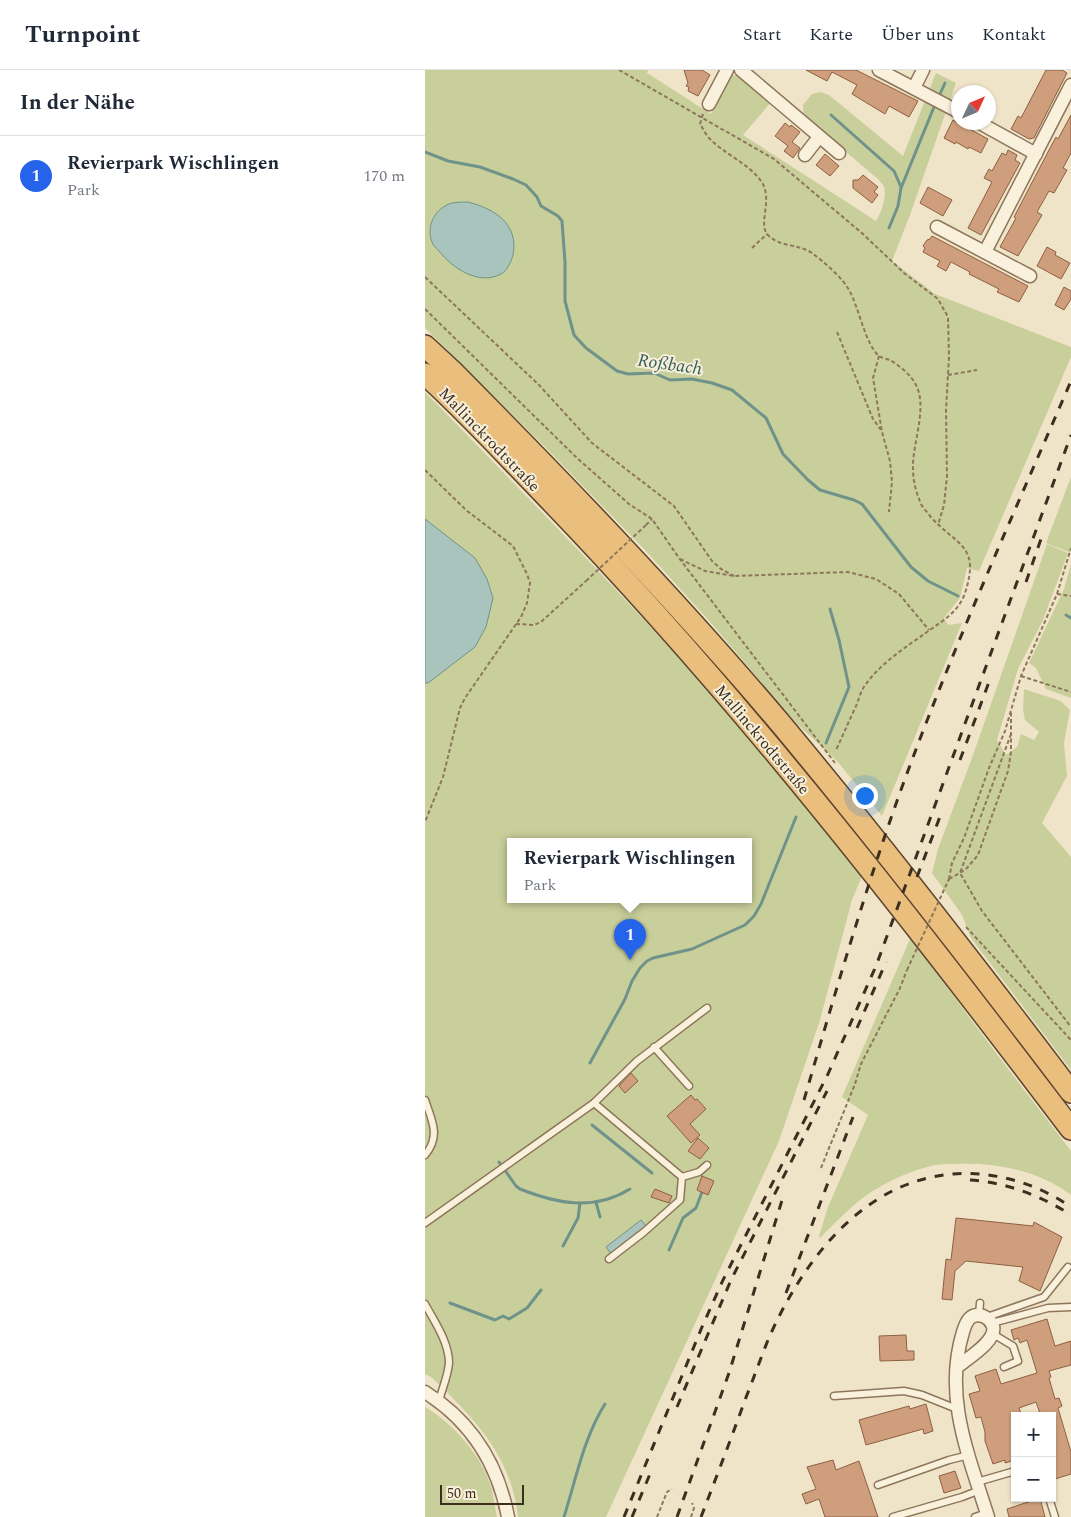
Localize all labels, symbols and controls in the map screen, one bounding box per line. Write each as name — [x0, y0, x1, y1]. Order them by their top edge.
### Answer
text: Turnpoint — [25, 17, 141, 53]
text: Start — [743, 21, 781, 48]
text: Karte — [809, 21, 853, 48]
text: Über uns — [881, 21, 954, 48]
text: Kontakt — [982, 21, 1046, 48]
north arrow — [951, 85, 996, 130]
text: In der Nähe — [20, 87, 135, 119]
text: Revierpark Wischlingen — [67, 149, 279, 178]
text: 1 — [32, 164, 40, 188]
text: 170 m — [363, 164, 405, 188]
text: Park — [67, 178, 100, 202]
water label: Roßbach — [636, 347, 704, 382]
street label: Mallinckrodtstraße — [433, 382, 546, 497]
street label: Mallinckrodtstraße — [709, 679, 816, 800]
your location — [852, 783, 878, 809]
popup — [507, 838, 752, 903]
text: Revierpark Wischlingen — [523, 844, 736, 873]
text: Park — [523, 873, 556, 897]
pin: 1 — [614, 919, 646, 960]
map controls — [1011, 1412, 1056, 1502]
button: + — [1011, 1412, 1056, 1457]
button: − — [1011, 1457, 1056, 1502]
scale bar — [440, 1482, 524, 1505]
text: 50 m — [447, 1483, 477, 1504]

